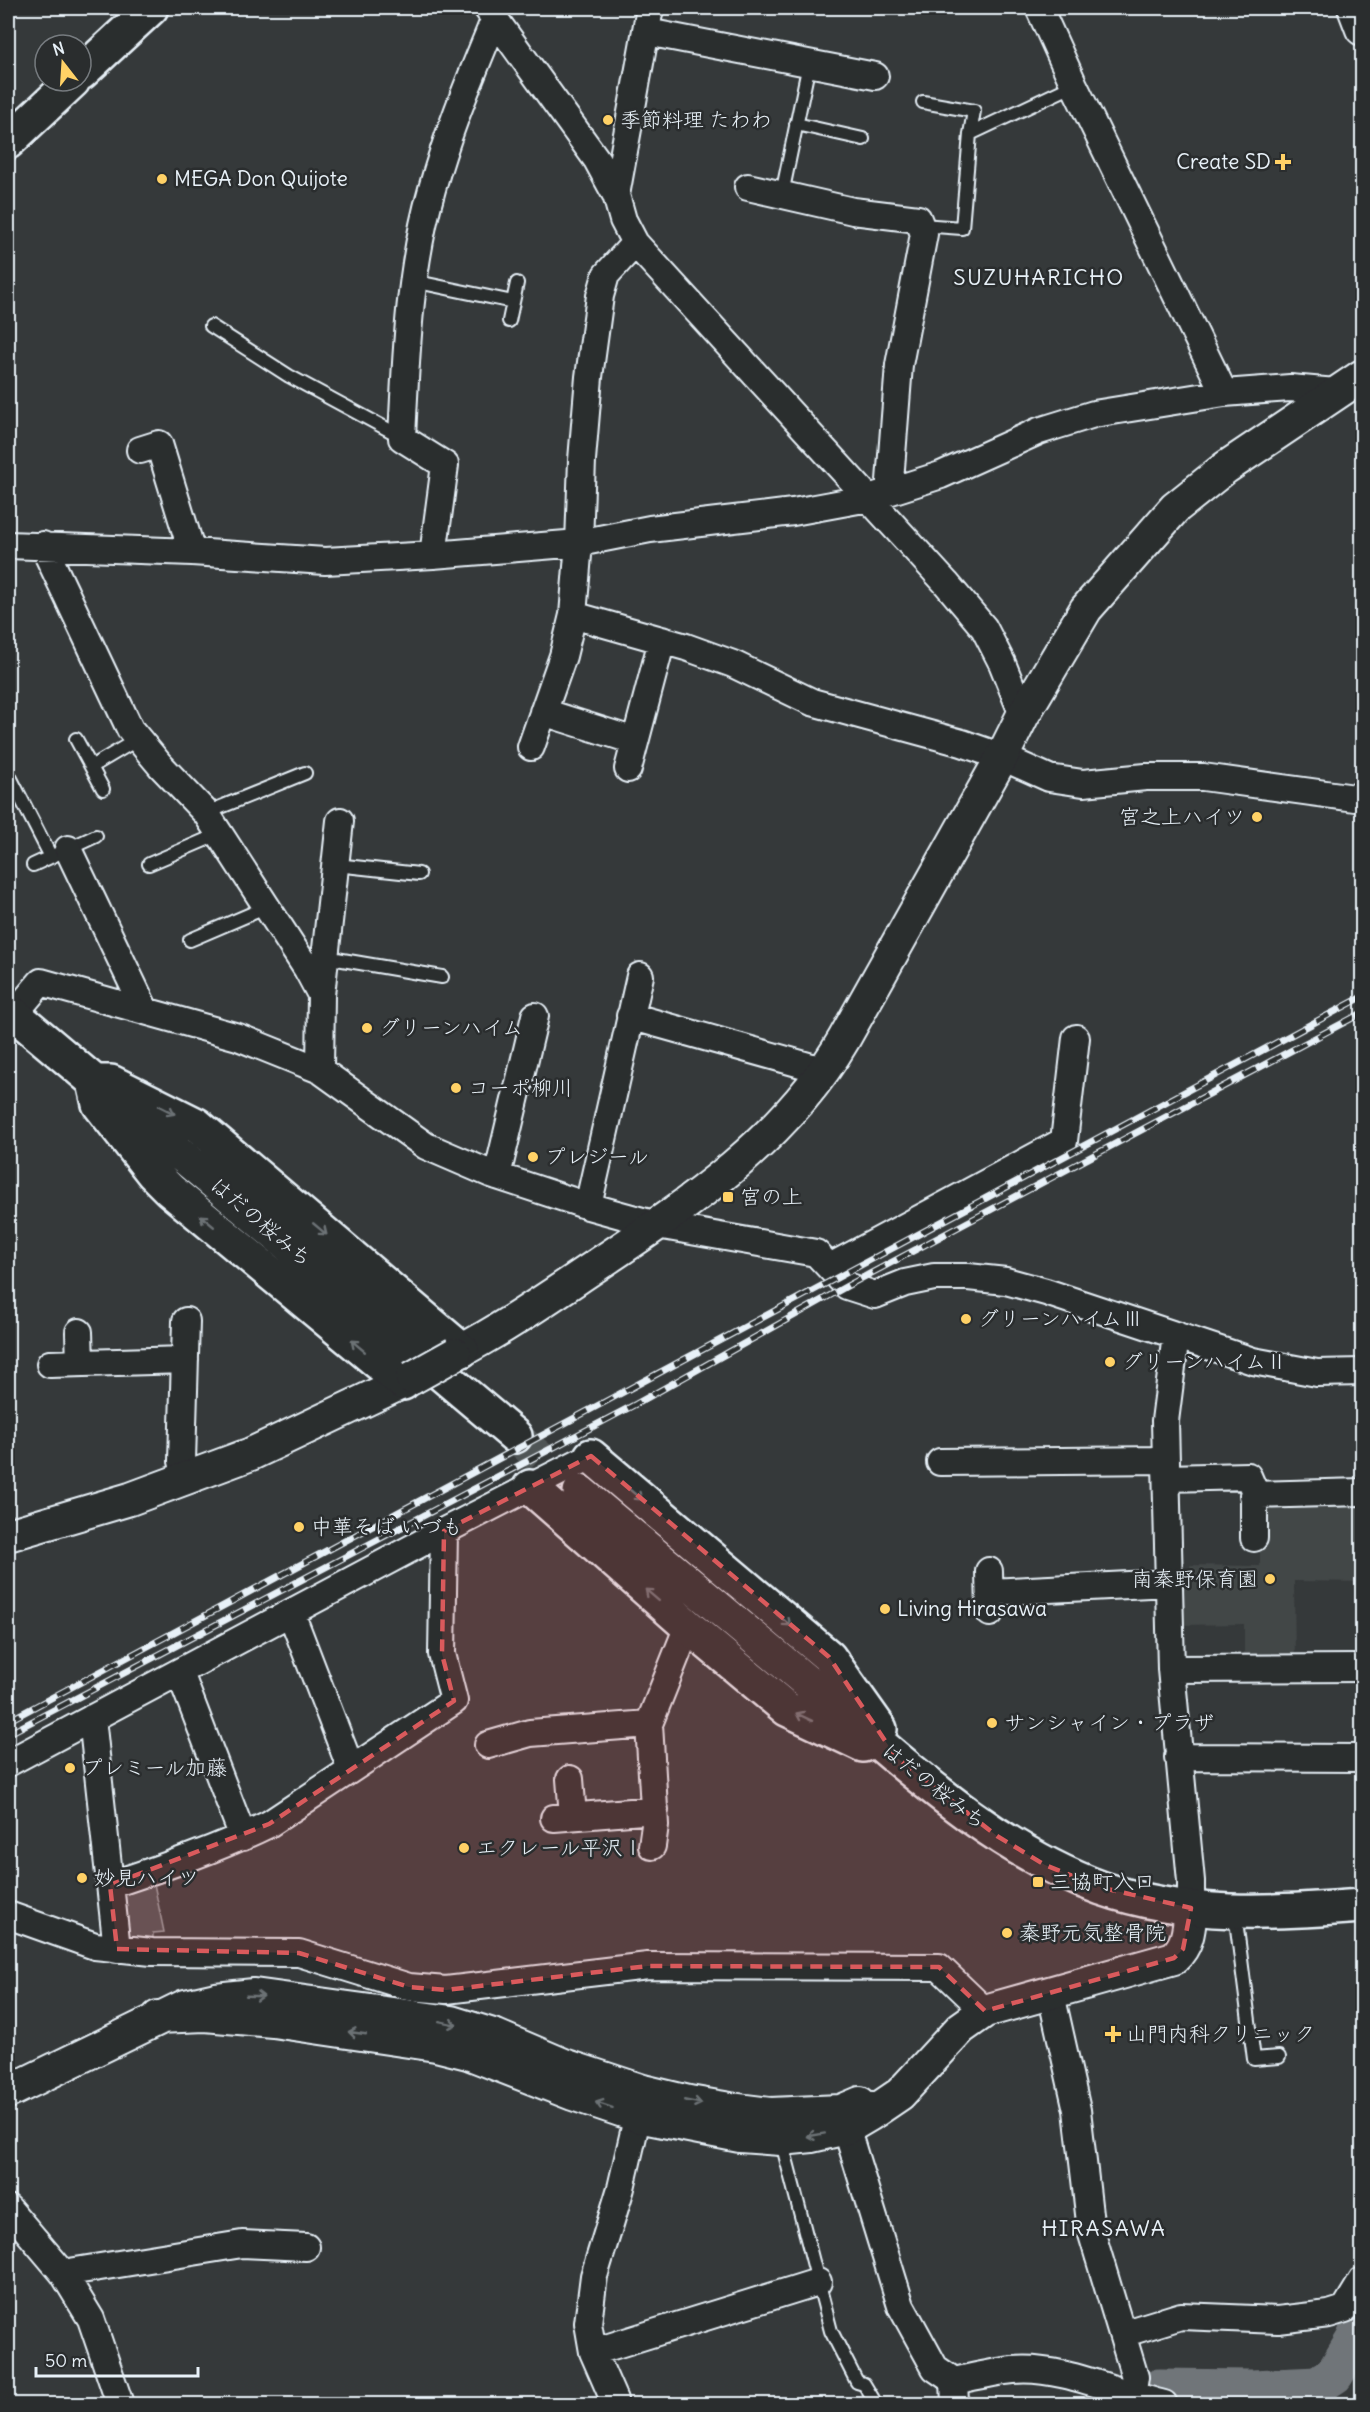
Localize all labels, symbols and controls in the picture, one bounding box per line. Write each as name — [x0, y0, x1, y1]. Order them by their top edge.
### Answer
north arrow — [33, 33, 93, 93]
text: N — [50, 37, 67, 60]
place label: 季節料理 たわわ — [620, 106, 772, 133]
marker: 季節料理 たわわ — [601, 113, 615, 127]
place label: Create SD — [1176, 148, 1271, 175]
marker: Create SD — [1276, 155, 1290, 169]
place label: MEGA Don Quijote — [174, 165, 348, 192]
marker: MEGA Don Quijote — [155, 172, 169, 186]
district label: SUZUHARICHO — [953, 263, 1125, 291]
place label: 宮之上ハイツ — [1119, 803, 1245, 830]
marker: 宮之上ハイツ — [1250, 810, 1264, 824]
place label: グリーンハイム — [379, 1014, 523, 1041]
marker: グリーンハイム — [360, 1021, 374, 1035]
place label: コーポ柳川 — [468, 1074, 573, 1101]
marker: コーポ柳川 — [449, 1081, 463, 1095]
one-way arrow — [157, 1104, 175, 1116]
place label: プレジール — [545, 1143, 649, 1170]
marker: プレジール — [526, 1150, 540, 1164]
street label: はだの桜みち — [205, 1171, 318, 1272]
place label: 宮の上 — [740, 1183, 803, 1210]
marker: 宮の上 — [721, 1190, 735, 1204]
one-way arrow — [200, 1215, 216, 1228]
one-way arrow — [312, 1223, 328, 1236]
place label: グリーンハイムⅢ — [978, 1305, 1143, 1332]
marker: グリーンハイムⅢ — [959, 1312, 973, 1326]
one-way arrow — [350, 1339, 366, 1352]
place label: グリーンハイムⅡ — [1122, 1348, 1287, 1375]
marker: グリーンハイムⅡ — [1103, 1355, 1117, 1369]
one-way arrow — [627, 1487, 642, 1501]
place label: 中華そば いづも — [311, 1513, 463, 1540]
marker: 中華そば いづも — [292, 1520, 306, 1534]
place label: 南秦野保育園 — [1132, 1565, 1258, 1592]
marker: 南秦野保育園 — [1263, 1572, 1277, 1586]
one-way arrow — [645, 1588, 660, 1602]
place label: Living Hirasawa — [897, 1595, 1047, 1622]
marker: Living Hirasawa — [878, 1602, 892, 1616]
one-way arrow — [776, 1613, 792, 1626]
place label: サンシャイン・プラザ — [1004, 1709, 1214, 1736]
one-way arrow — [795, 1710, 813, 1722]
marker: サンシャイン・プラザ — [985, 1716, 999, 1730]
street label: はだの桜みち — [877, 1736, 992, 1835]
place label: プレミール加藤 — [82, 1754, 227, 1781]
marker: プレミール加藤 — [63, 1761, 77, 1775]
place label: エクレール平沢Ⅰ — [476, 1834, 644, 1861]
marker: エクレール平沢Ⅰ — [457, 1841, 471, 1855]
place label: 妙見ハイツ — [94, 1864, 199, 1891]
place label: 三協町入口 — [1050, 1868, 1155, 1895]
marker: 妙見ハイツ — [75, 1871, 89, 1885]
marker: 三協町入口 — [1031, 1875, 1045, 1889]
place label: 秦野元気整骨院 — [1019, 1919, 1166, 1946]
marker: 秦野元気整骨院 — [1000, 1926, 1014, 1940]
one-way arrow — [245, 1990, 265, 2002]
one-way arrow — [438, 2017, 457, 2029]
place label: 山門内科クリニック — [1126, 2020, 1315, 2047]
marker: 山門内科クリニック — [1104, 2025, 1122, 2043]
one-way arrow — [348, 2028, 368, 2039]
one-way arrow — [683, 2097, 702, 2108]
one-way arrow — [595, 2098, 614, 2109]
one-way arrow — [806, 2130, 826, 2141]
district label: HIRASAWA — [1042, 2214, 1166, 2242]
scale bar — [36, 2340, 198, 2378]
text: 50 m — [45, 2349, 87, 2372]

